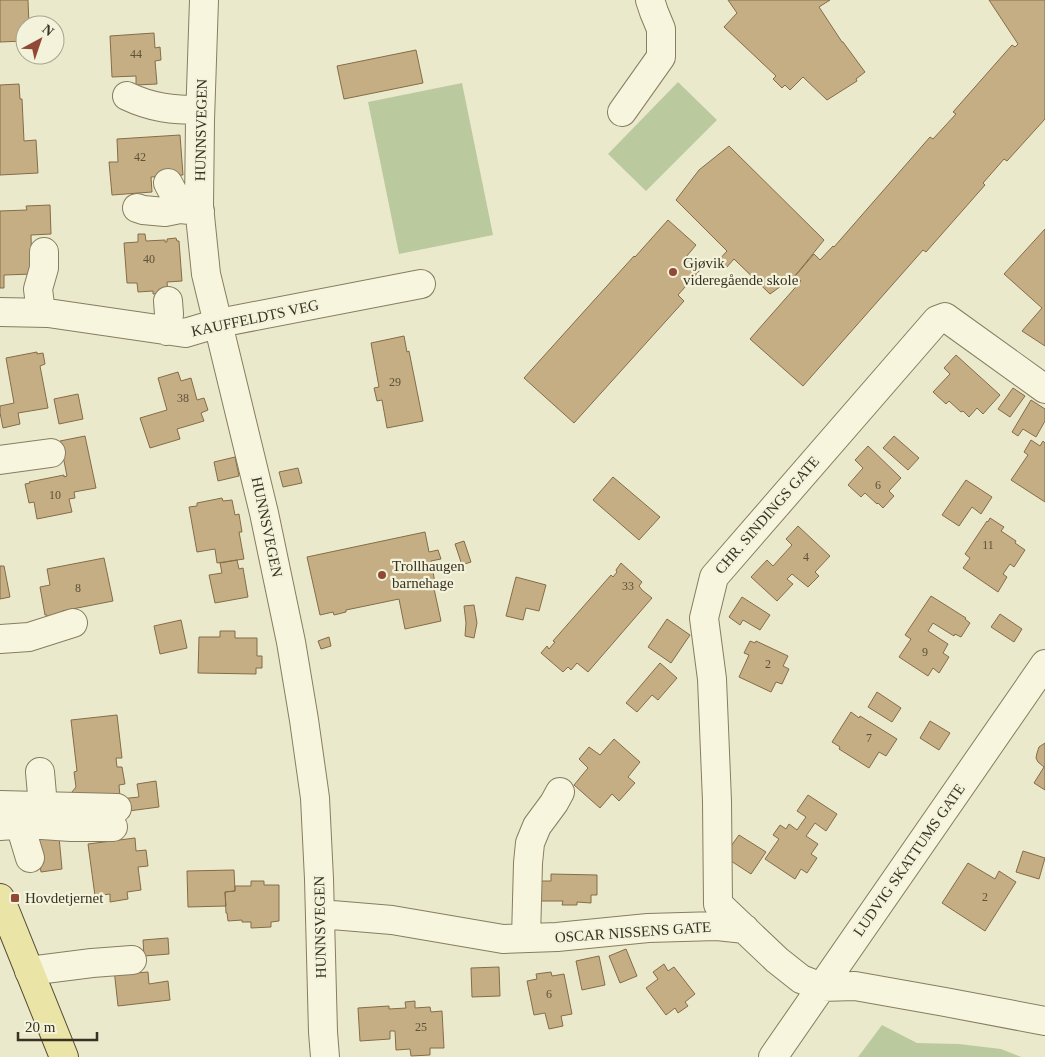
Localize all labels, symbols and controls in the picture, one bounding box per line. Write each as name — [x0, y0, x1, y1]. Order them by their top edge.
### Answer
north arrow — [15, 15, 65, 65]
text: N — [39, 21, 57, 39]
house number: 44 — [130, 47, 142, 61]
street label: HUNNSVEGEN — [192, 78, 210, 181]
house number: 42 — [134, 150, 146, 164]
house number: 40 — [143, 252, 155, 266]
place label: Gjøvik videregående skole — [683, 255, 799, 288]
marker: Gjøvik videregående skole — [667, 266, 679, 278]
street label: KAUFFELDTS VEG — [190, 297, 320, 339]
house number: 29 — [389, 375, 401, 389]
house number: 38 — [177, 391, 189, 405]
street label: CHR. SINDINGS GATE — [712, 453, 822, 577]
street label: HUNNSVEGEN — [249, 475, 286, 579]
house number: 6 — [875, 478, 881, 492]
house number: 10 — [49, 488, 61, 502]
house number: 11 — [982, 538, 994, 552]
house number: 4 — [803, 550, 809, 564]
place label: Trollhaugen barnehage — [392, 558, 465, 591]
marker: Trollhaugen barnehage — [376, 569, 388, 581]
house number: 33 — [622, 579, 634, 593]
house number: 8 — [75, 581, 81, 595]
house number: 9 — [922, 645, 928, 659]
house number: 2 — [765, 657, 771, 671]
house number: 7 — [866, 731, 872, 745]
street label: LUDVIG SKATTUMS GATE — [850, 781, 968, 939]
street label: HUNNSVEGEN — [311, 875, 329, 978]
place label: Hovdetjernet — [25, 890, 104, 906]
house number: 2 — [982, 890, 988, 904]
marker: Hovdetjernet — [9, 892, 21, 904]
street label: OSCAR NISSENS GATE — [554, 919, 712, 945]
house number: 6 — [546, 987, 552, 1001]
scale bar — [18, 1010, 96, 1042]
text: 20 m — [25, 1019, 56, 1035]
house number: 25 — [415, 1020, 427, 1034]

